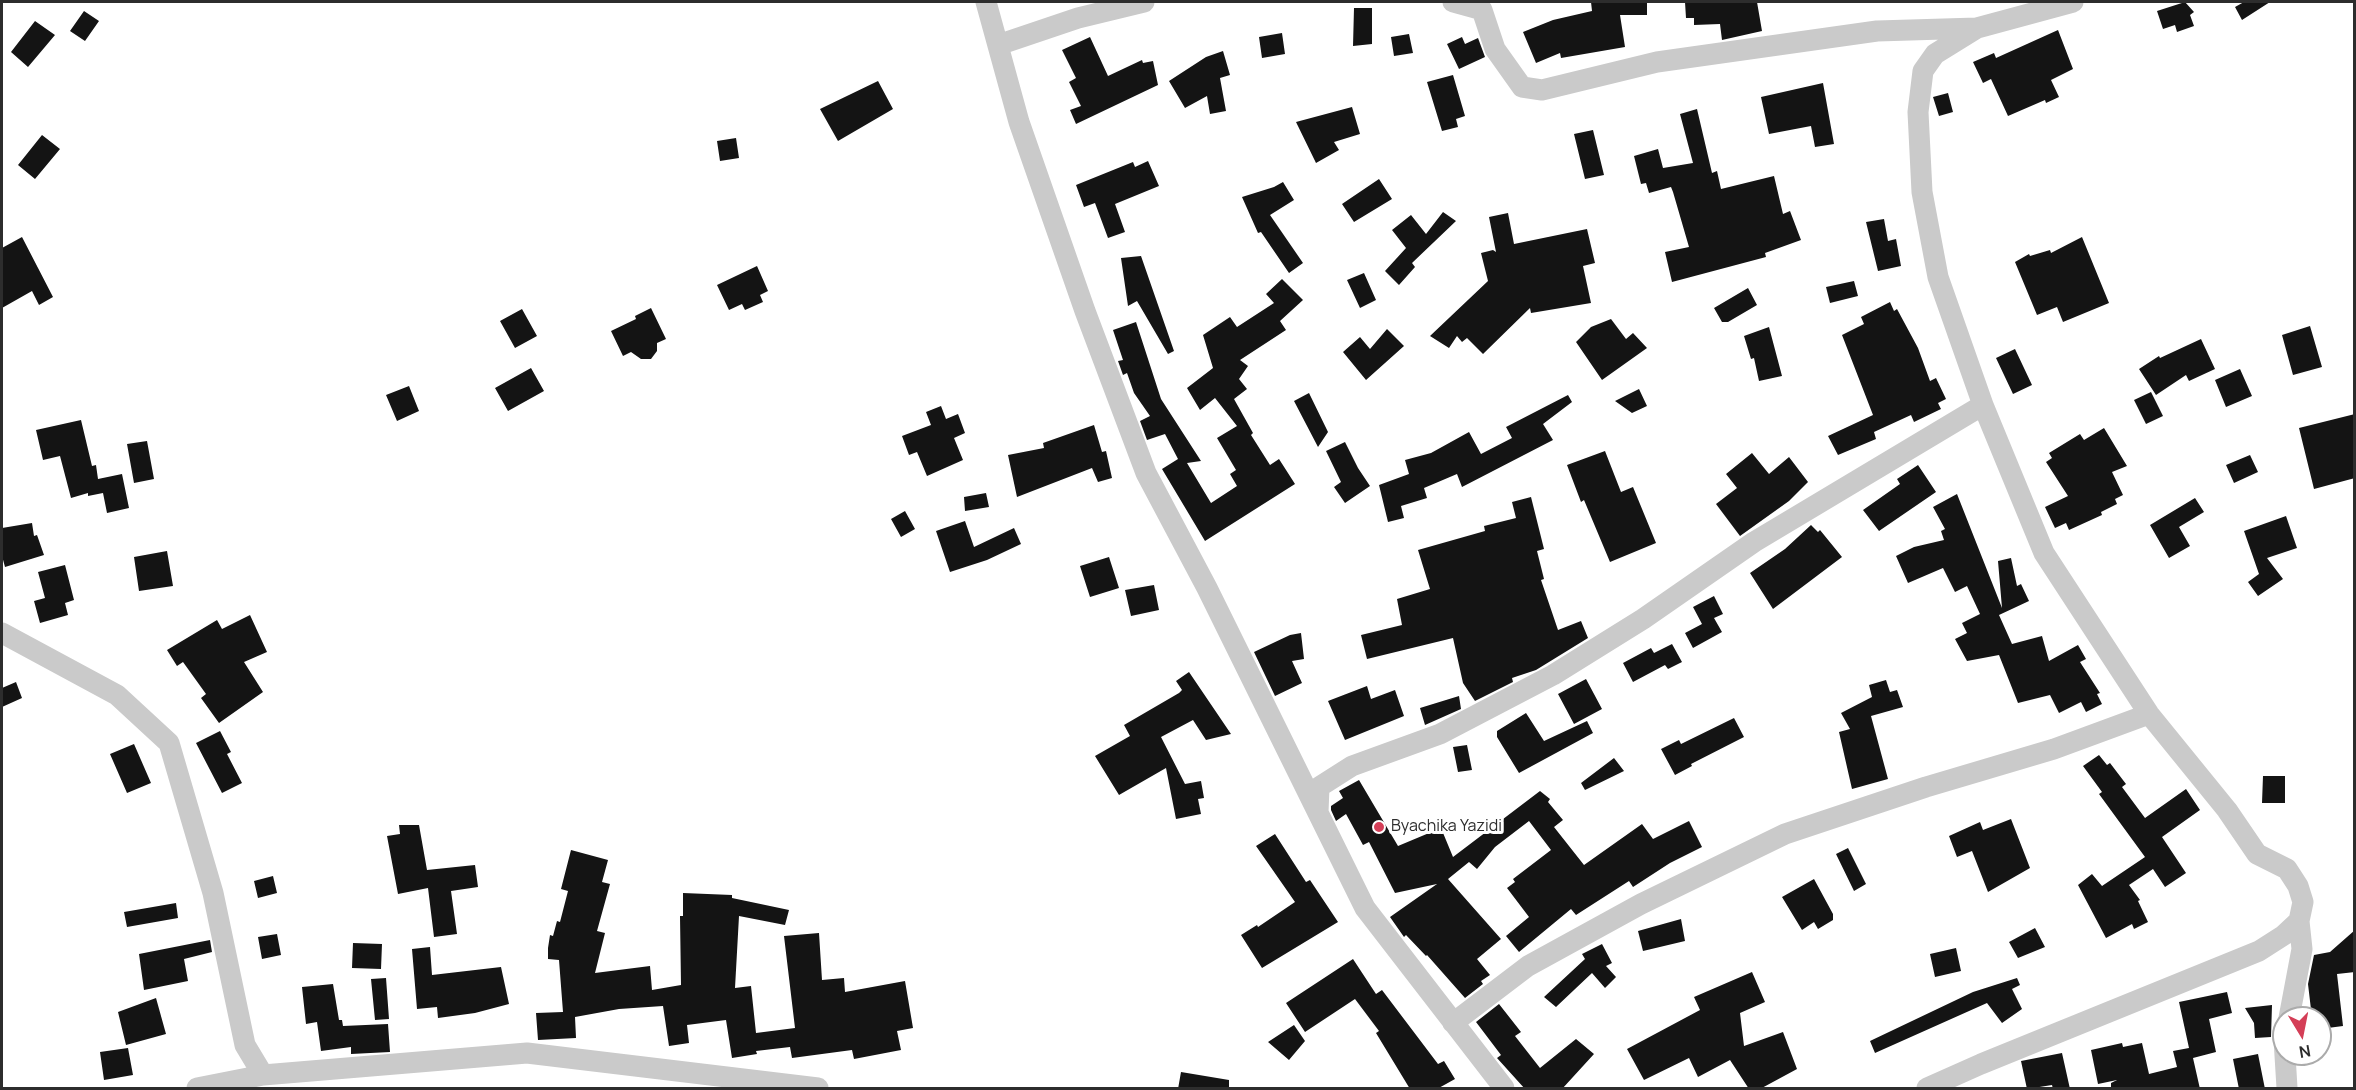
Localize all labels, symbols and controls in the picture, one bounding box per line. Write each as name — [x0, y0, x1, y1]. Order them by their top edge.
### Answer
place label: Byachika Yazidi — [1391, 817, 1502, 837]
marker: Byachika Yazidi — [1372, 820, 1386, 834]
north arrow — [2272, 1006, 2332, 1066]
text: N — [2297, 1040, 2312, 1064]

